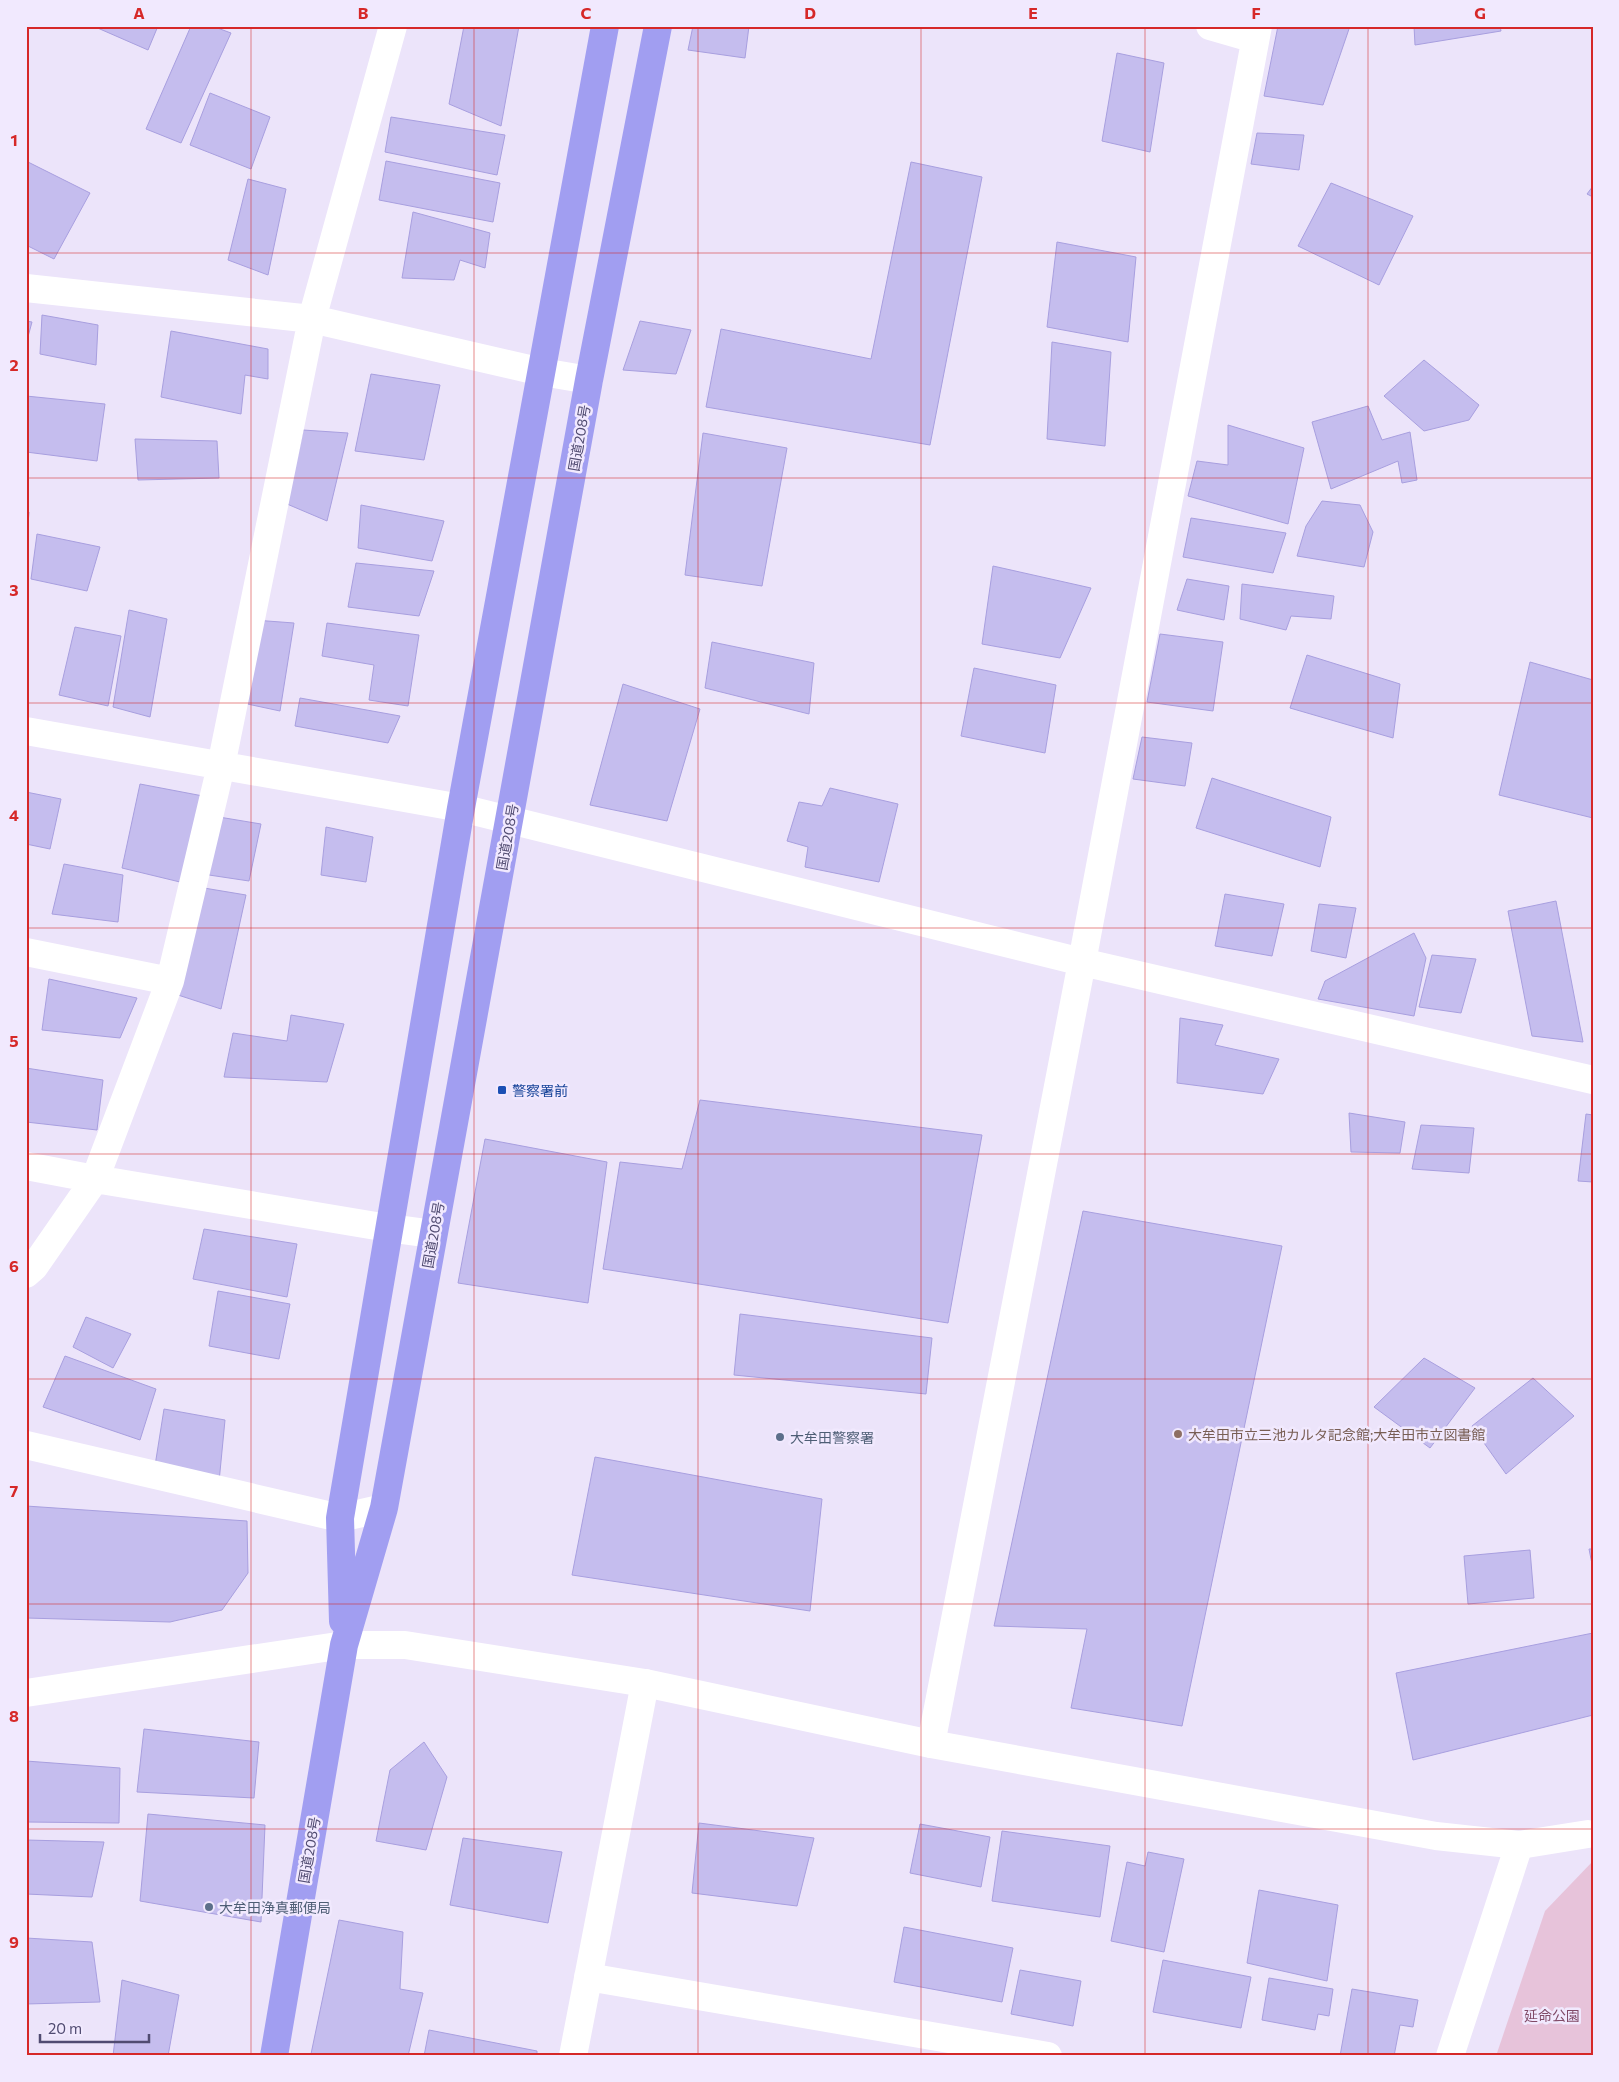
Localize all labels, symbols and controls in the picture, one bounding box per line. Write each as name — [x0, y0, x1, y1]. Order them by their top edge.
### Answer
text: A — [133, 3, 145, 22]
text: B — [358, 3, 369, 22]
text: C — [581, 3, 592, 22]
text: D — [804, 3, 816, 22]
text: E — [1028, 3, 1038, 22]
text: F — [1251, 3, 1261, 22]
text: G — [1474, 3, 1486, 22]
text: 1 — [10, 130, 18, 149]
text: 2 — [9, 355, 19, 374]
street label: 国道208号 — [565, 403, 593, 473]
text: 3 — [9, 580, 19, 599]
street label: 国道208号 — [493, 802, 521, 872]
text: 4 — [9, 805, 19, 824]
text: 5 — [9, 1031, 19, 1050]
place label: 警察署前 — [512, 1082, 568, 1099]
marker: 警察署前 — [496, 1084, 508, 1096]
street label: 国道208号 — [419, 1200, 447, 1270]
text: 6 — [9, 1256, 19, 1275]
place label: 大牟田市立三池カルタ記念館;大牟田市立図書館 — [1188, 1426, 1485, 1443]
marker: 大牟田市立三池カルタ記念館;大牟田市立図書館 — [1172, 1428, 1184, 1440]
place label: 大牟田警察署 — [790, 1429, 874, 1446]
marker: 大牟田警察署 — [774, 1431, 786, 1443]
text: 7 — [10, 1481, 19, 1500]
text: 8 — [9, 1706, 19, 1725]
street label: 国道208号 — [295, 1815, 323, 1885]
place label: 大牟田浄真郵便局 — [219, 1899, 331, 1916]
marker: 大牟田浄真郵便局 — [203, 1901, 215, 1913]
text: 9 — [9, 1932, 19, 1951]
park label: 延命公園 — [1524, 2007, 1580, 2024]
scale bar — [40, 2012, 149, 2044]
text: 20 m — [48, 2019, 82, 2037]

